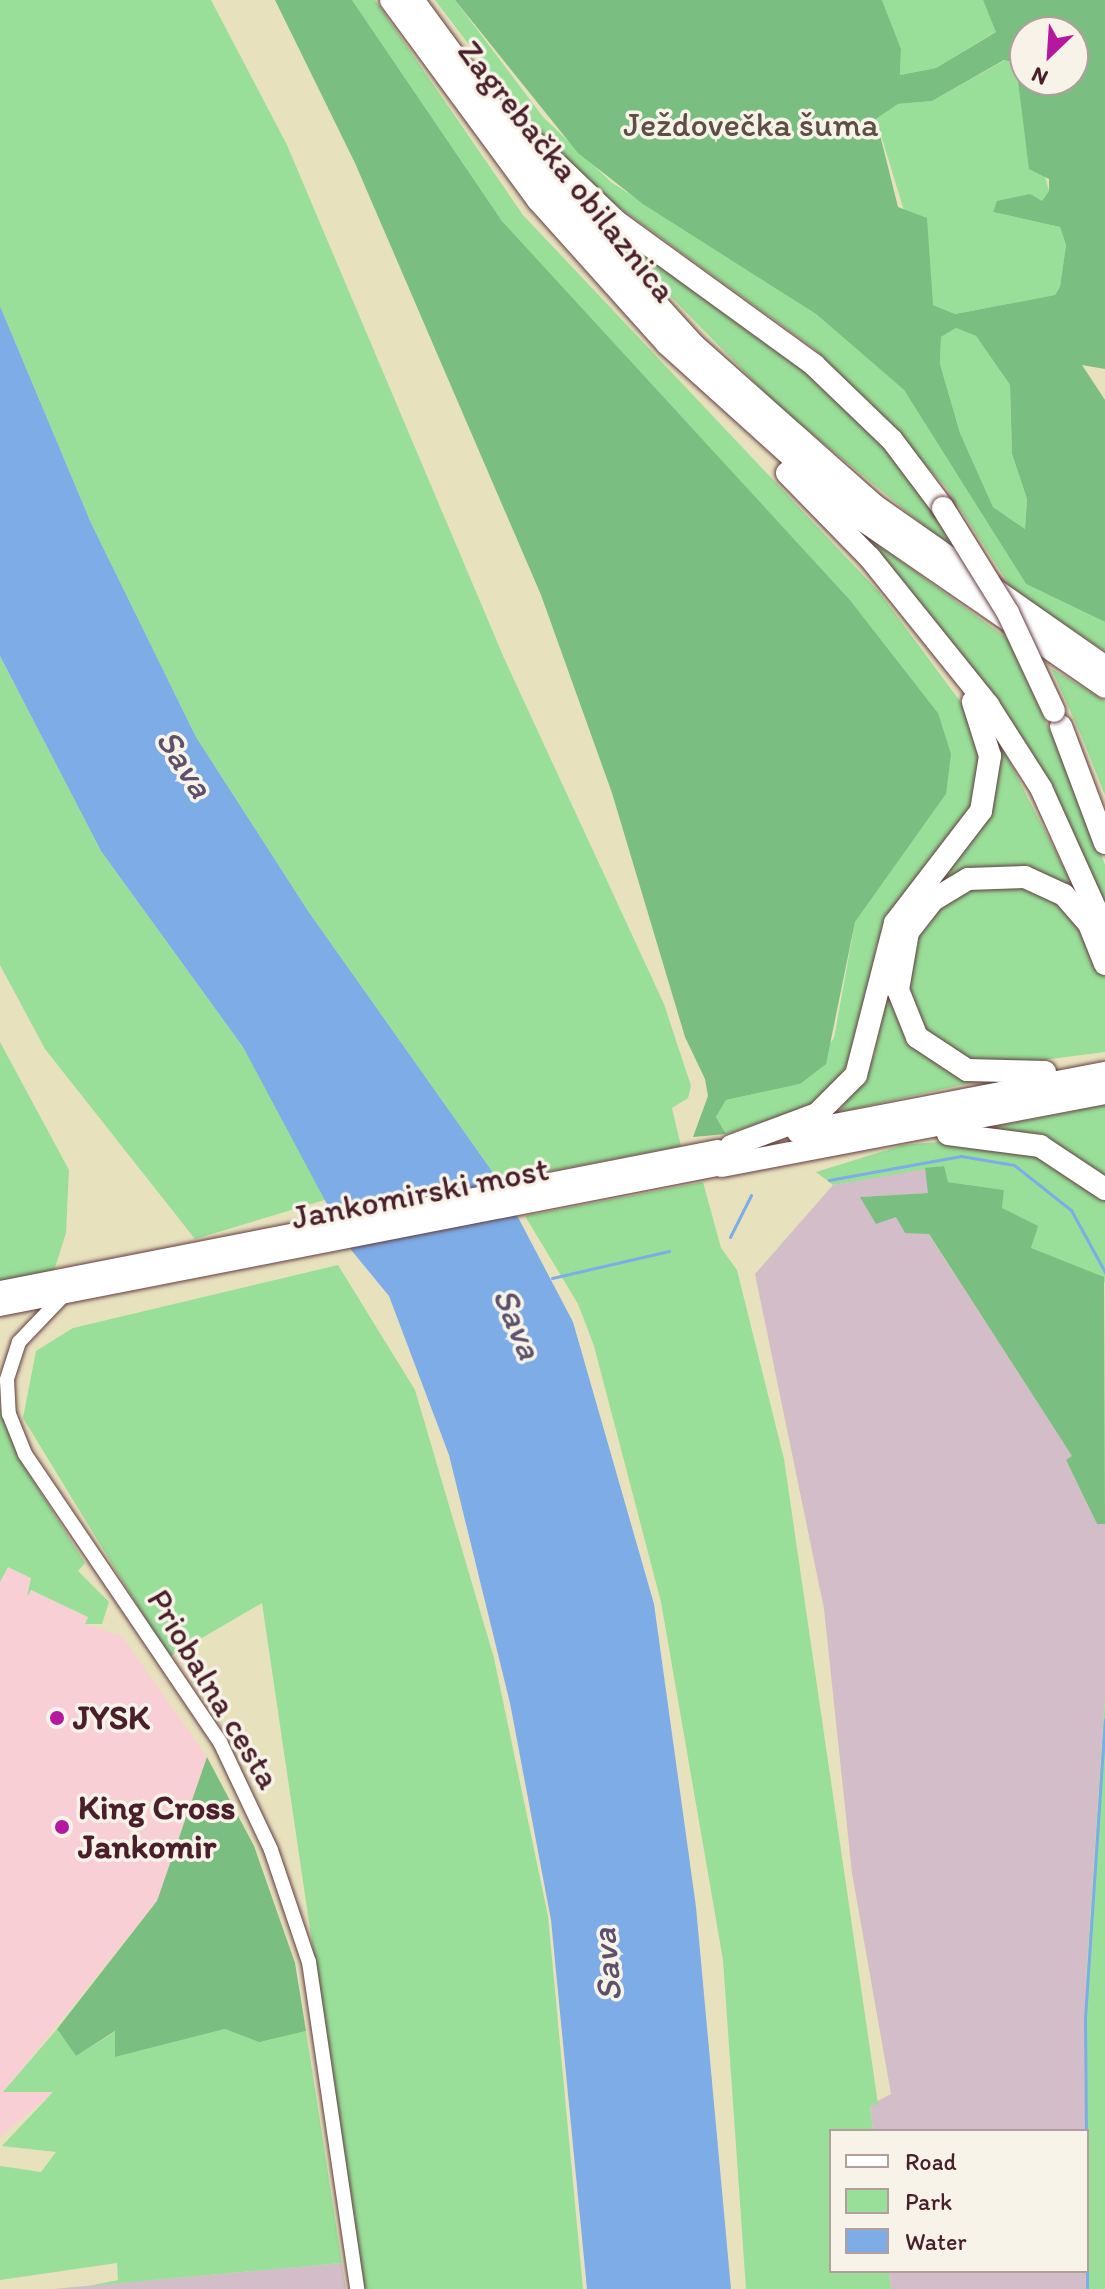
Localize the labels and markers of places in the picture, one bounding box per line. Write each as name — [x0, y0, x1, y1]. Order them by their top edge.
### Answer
place label: JYSK — [73, 1698, 150, 1738]
marker: JYSK — [48, 1709, 66, 1727]
place label: King Cross Jankomir — [78, 1787, 235, 1866]
marker: King Cross Jankomir — [53, 1818, 71, 1836]

